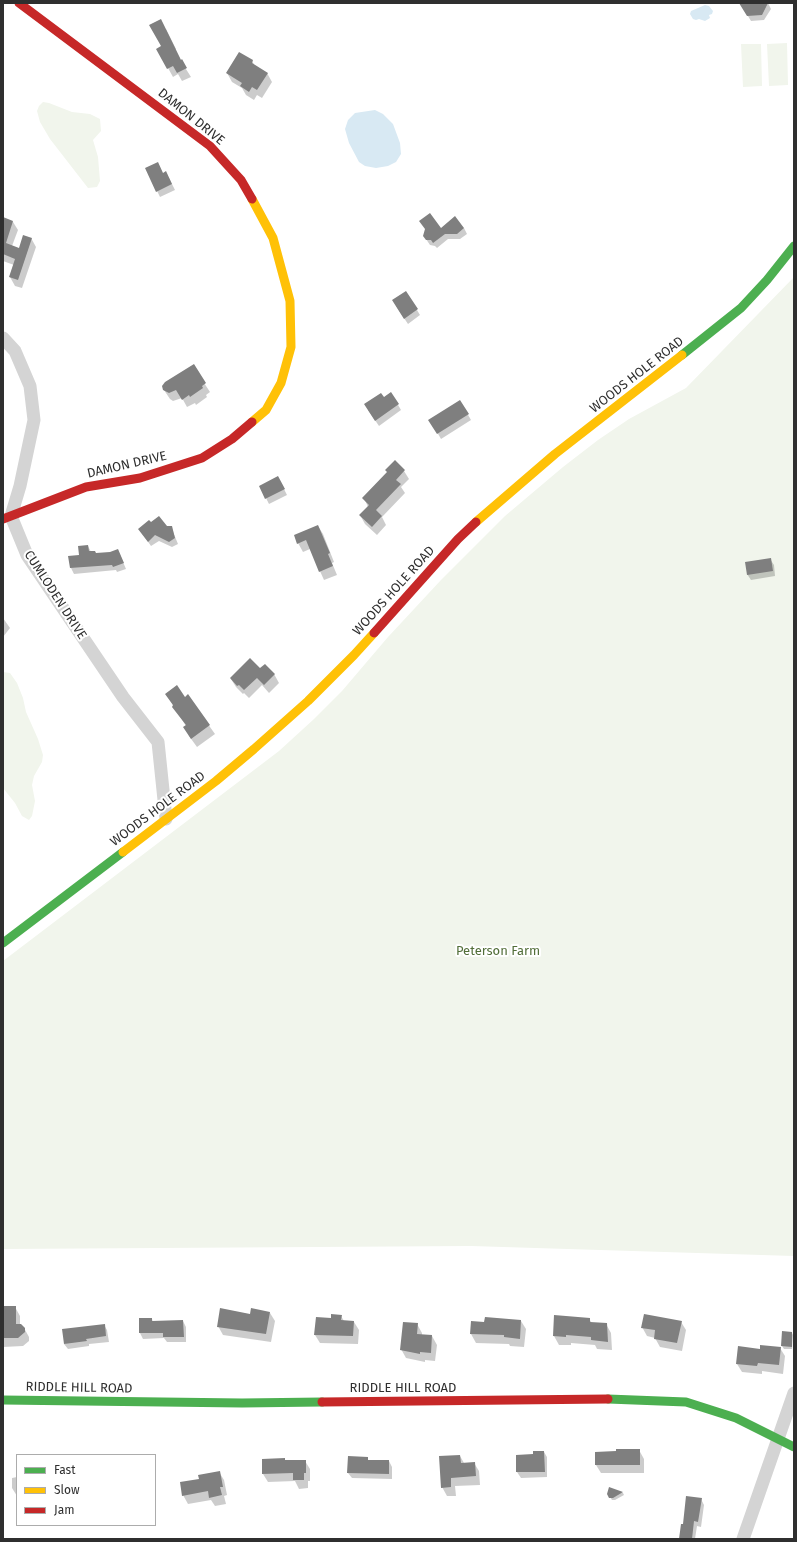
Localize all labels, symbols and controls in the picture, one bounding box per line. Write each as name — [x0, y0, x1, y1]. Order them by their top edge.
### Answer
street label: DAMON DRIVE — [155, 85, 227, 149]
street label: WOODS HOLE ROAD — [587, 334, 687, 416]
street label: DAMON DRIVE — [86, 448, 168, 482]
street label: WOODS HOLE ROAD — [350, 543, 438, 639]
street label: CUMLODEN DRIVE — [21, 548, 89, 642]
street label: WOODS HOLE ROAD — [107, 768, 209, 850]
park label: Peterson Farm — [456, 943, 540, 959]
street label: RIDDLE HILL ROAD — [25, 1379, 133, 1397]
street label: RIDDLE HILL ROAD — [350, 1380, 456, 1396]
legend — [16, 1454, 156, 1526]
text: Fast — [54, 1463, 76, 1477]
text: Slow — [54, 1483, 80, 1497]
text: Jam — [54, 1503, 74, 1517]

